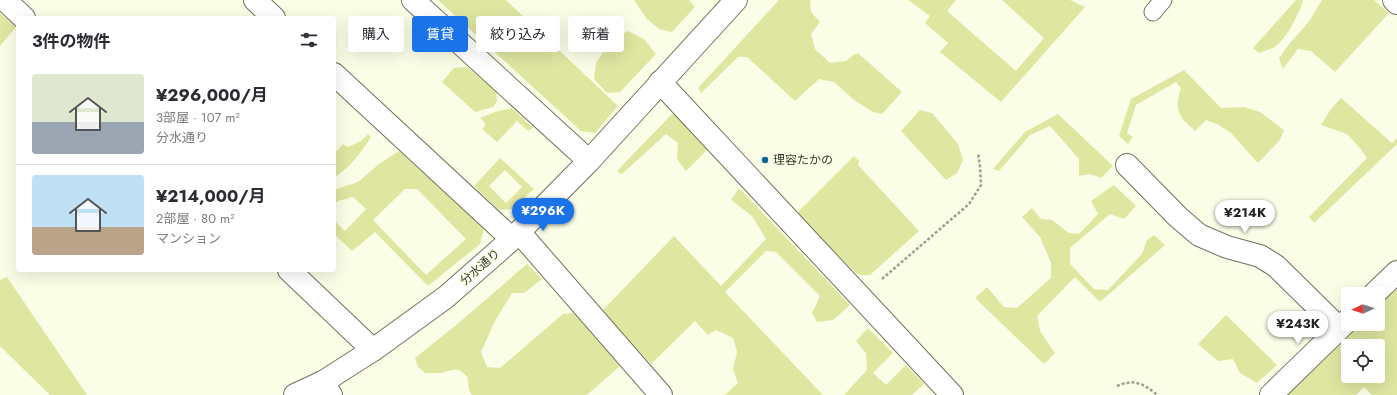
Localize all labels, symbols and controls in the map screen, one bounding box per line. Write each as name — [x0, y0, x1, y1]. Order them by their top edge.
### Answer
chip: 購入 — [348, 16, 404, 52]
chip: 賃貸 — [412, 16, 468, 52]
chip: 絞り込み — [476, 16, 560, 52]
chip: 新着 — [568, 16, 624, 52]
text: 3件の物件 — [32, 29, 111, 53]
icon: filters — [298, 29, 320, 51]
text: ¥296,000/月 — [156, 83, 268, 107]
icon: home — [64, 90, 112, 138]
text: 3部屋 · 107 m² — [156, 108, 240, 127]
text: 分水通り — [156, 128, 208, 147]
place label: 理容たかの — [773, 151, 833, 169]
marker: 理容たかの — [760, 155, 770, 165]
text: ¥214,000/月 — [156, 184, 266, 208]
icon: home — [64, 191, 112, 239]
pin: ¥296K — [515, 198, 571, 232]
pin: ¥214K — [1217, 200, 1273, 234]
text: ¥296K — [521, 201, 565, 220]
text: ¥214K — [1224, 203, 1266, 222]
text: 2部屋 · 80 m² — [156, 209, 235, 228]
text: マンション — [156, 229, 221, 248]
street label: 分水通り — [456, 244, 504, 290]
north arrow — [1341, 287, 1385, 331]
map controls — [1341, 287, 1385, 383]
pin: ¥243K — [1270, 311, 1326, 345]
text: ¥243K — [1276, 314, 1320, 333]
button: locate — [1341, 339, 1385, 383]

